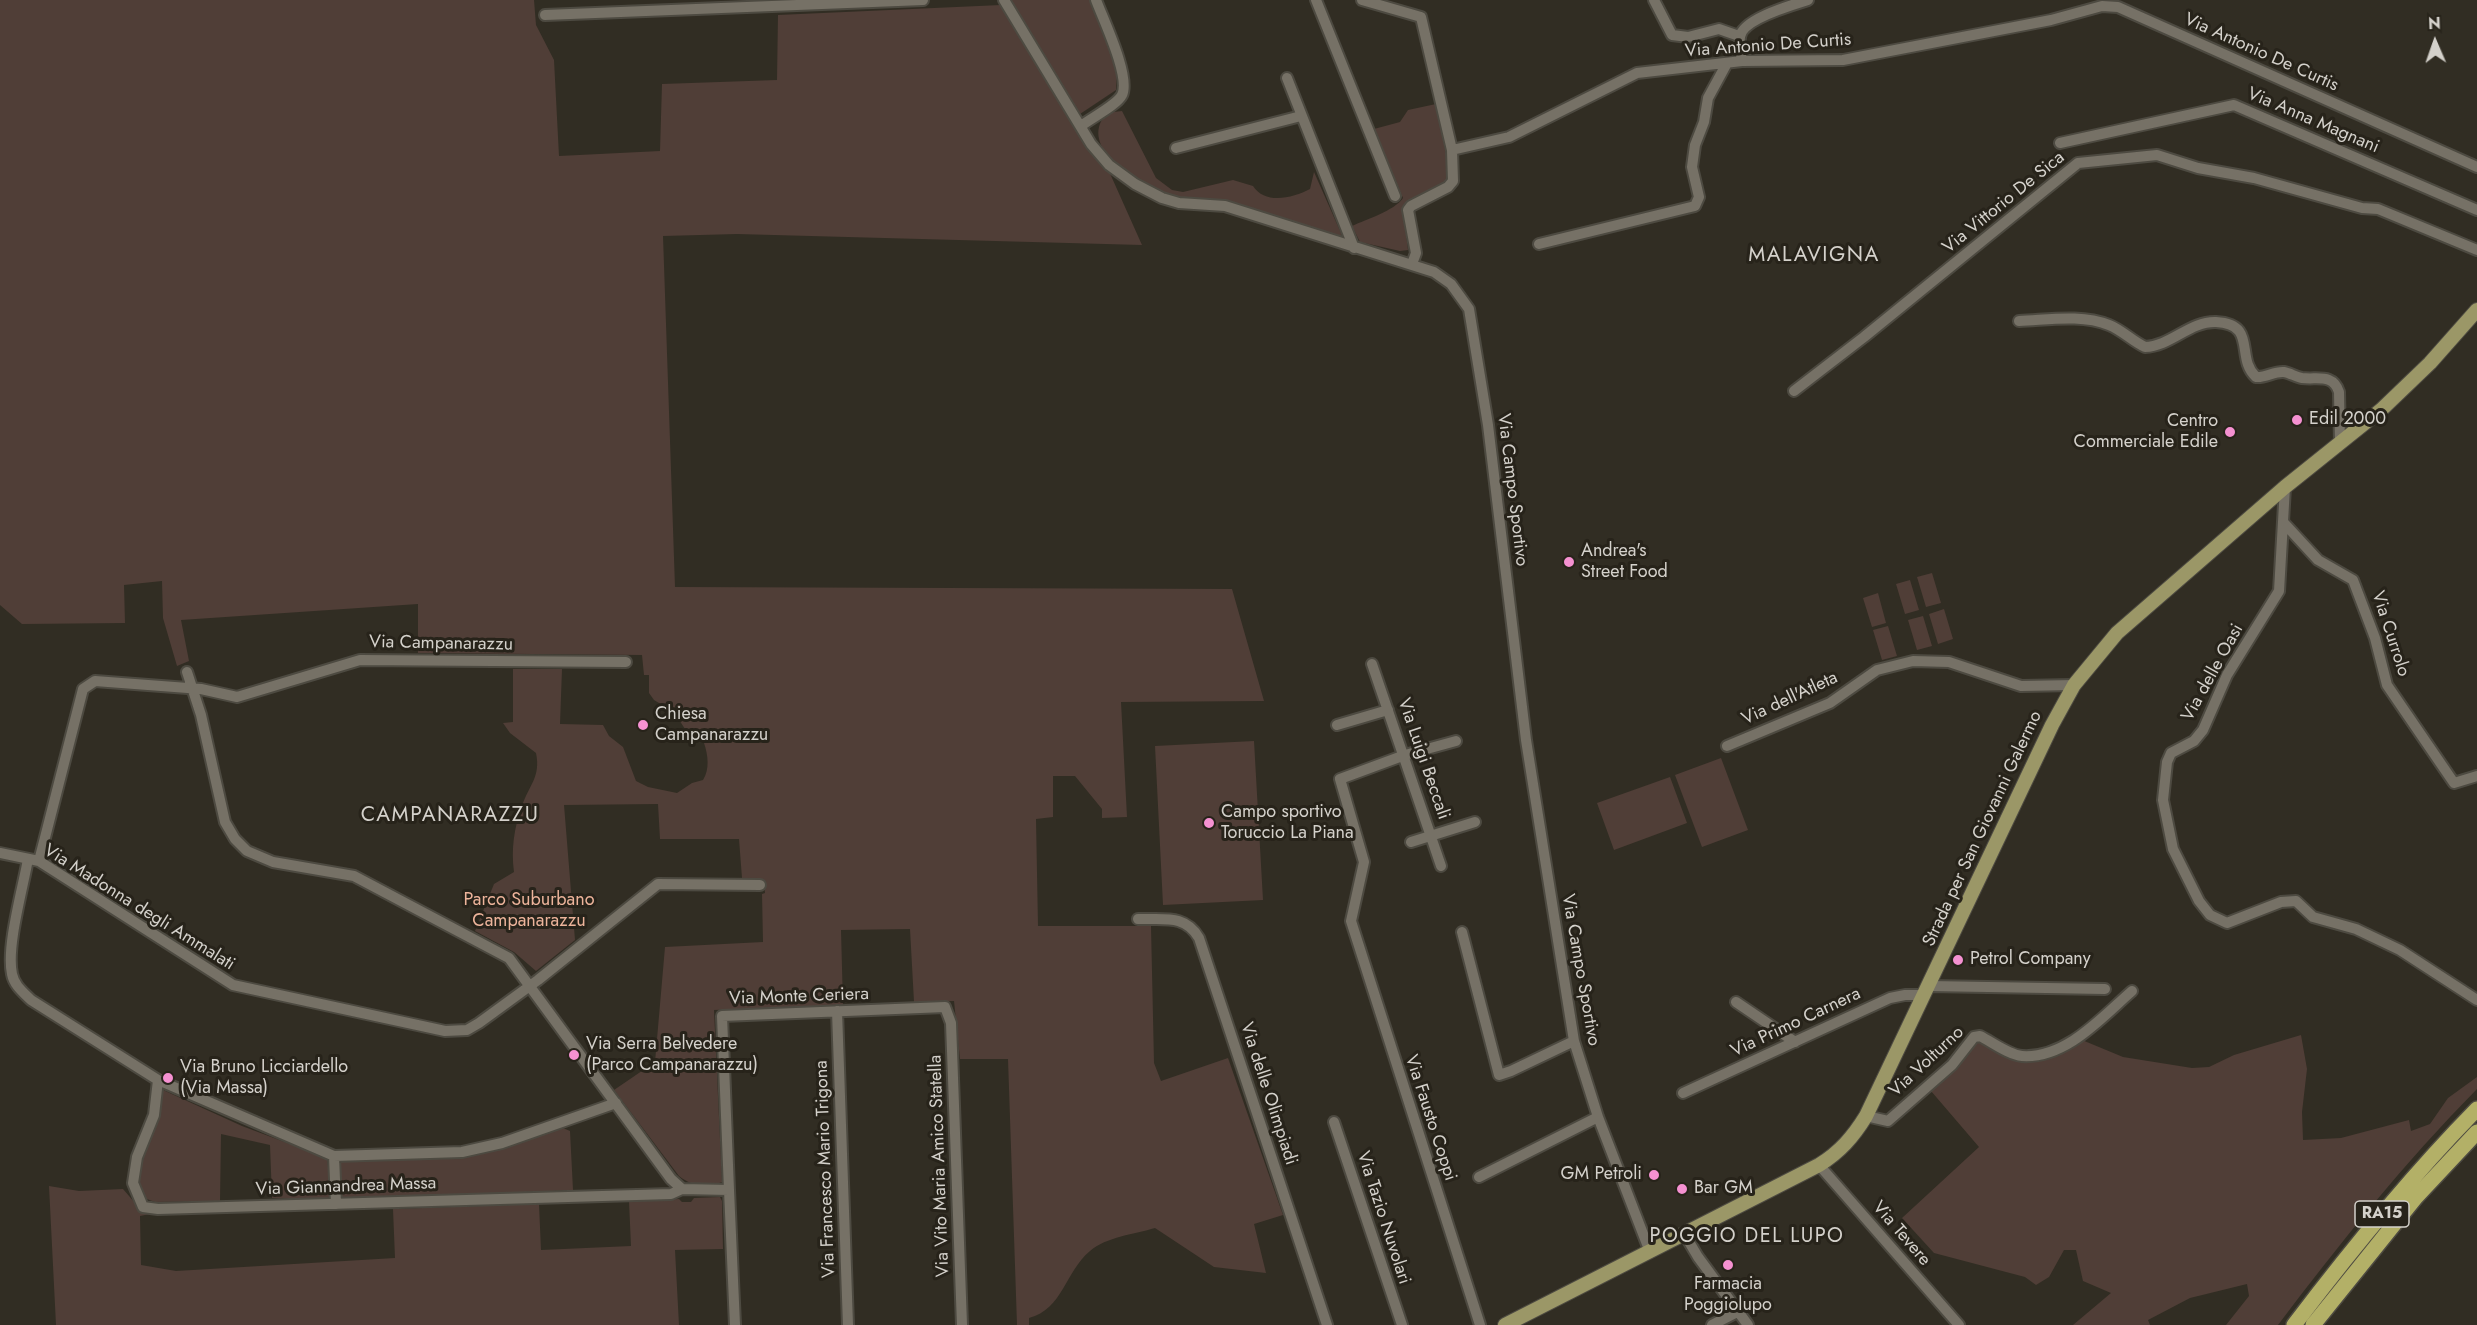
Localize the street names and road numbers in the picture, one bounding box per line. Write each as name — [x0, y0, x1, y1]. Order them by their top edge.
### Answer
street label: Via Antonio De Curtis — [2181, 9, 2341, 97]
street label: Via Antonio De Curtis — [1684, 29, 1852, 63]
street label: Via Anna Magnani — [2244, 83, 2382, 159]
street label: Via Vittorio De Sica — [1939, 147, 2069, 259]
street label: Via Campo Sportivo — [1492, 412, 1532, 568]
street label: Via Currolo — [2366, 589, 2414, 679]
street label: Via delle Oasi — [2177, 621, 2249, 725]
street label: Via Campanarazzu — [369, 632, 513, 656]
street label: Via dell'Atleta — [1739, 667, 1841, 731]
street label: Via Luigi Beccali — [1392, 696, 1454, 822]
street label: Strada per San Giovanni Galermo — [1919, 708, 2047, 950]
street label: Via Madonna degli Ammalati — [39, 840, 239, 976]
street label: Via Campo Sportivo — [1556, 892, 1604, 1048]
street label: Via Primo Carnera — [1728, 983, 1864, 1063]
street label: Via Monte Ceriera — [729, 984, 869, 1010]
street label: Via delle Olimpiadi — [1235, 1020, 1301, 1168]
street label: Via Volturno — [1885, 1022, 1969, 1102]
street label: Via Fausto Coppi — [1399, 1052, 1461, 1184]
street label: Via Vito Maria Amico Statella — [925, 1054, 955, 1278]
street label: Via Francesco Mario Trigona — [811, 1060, 841, 1278]
street label: Via Tazio Nuvolari — [1351, 1149, 1415, 1287]
street label: Via Giannandrea Massa — [255, 1173, 437, 1201]
street label: Via Tevere — [1867, 1197, 1935, 1271]
road number: RA15 — [2355, 1201, 2409, 1227]

